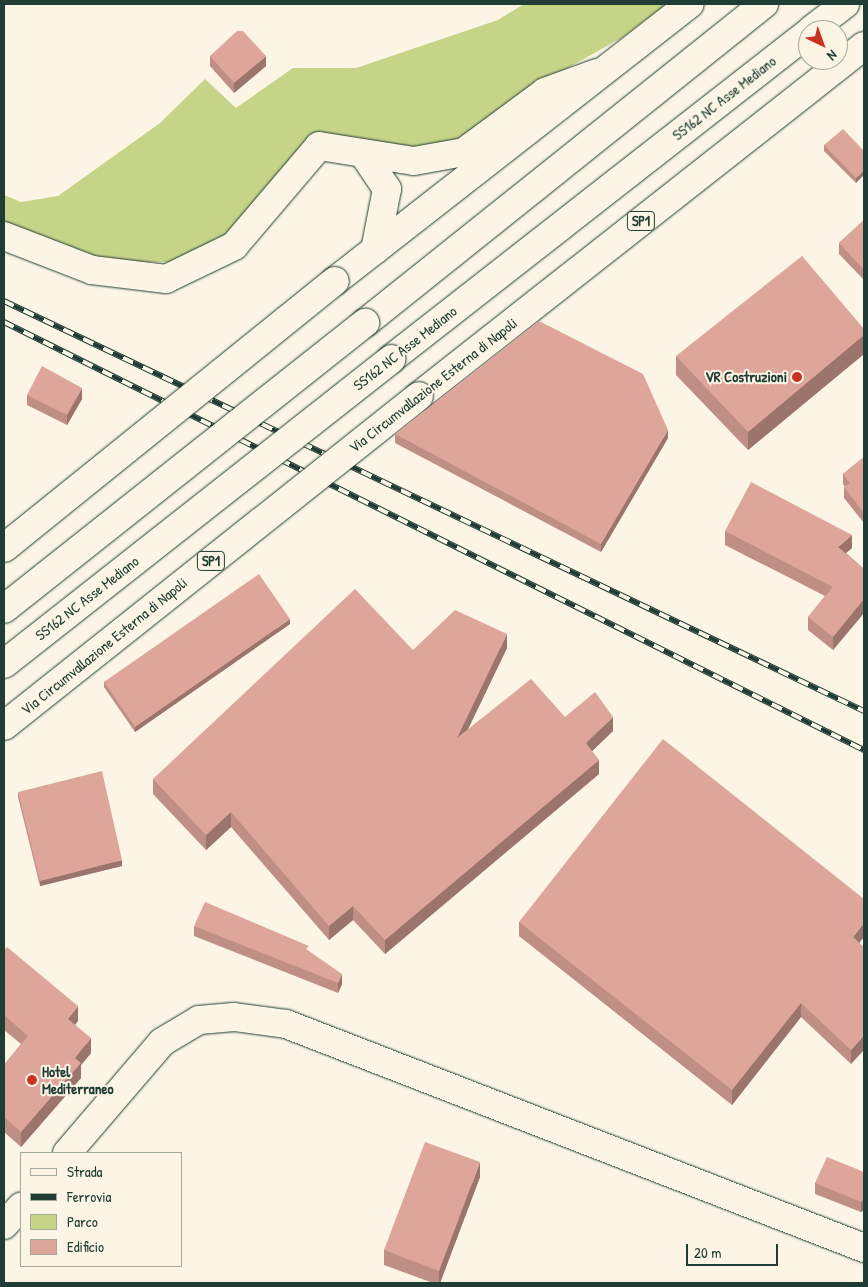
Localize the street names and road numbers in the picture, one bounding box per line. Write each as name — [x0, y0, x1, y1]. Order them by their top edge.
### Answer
street label: SS162 NC Asse Mediano — [669, 52, 779, 144]
road number: SP1 — [626, 210, 656, 232]
street label: SS162 NC Asse Mediano — [350, 302, 460, 394]
street label: Via Circumvallazione Esterna di Napoli — [345, 314, 521, 456]
road number: SP1 — [196, 550, 226, 572]
street label: SS162 NC Asse Mediano — [32, 552, 142, 644]
street label: Via Circumvallazione Esterna di Napoli — [17, 573, 191, 719]

